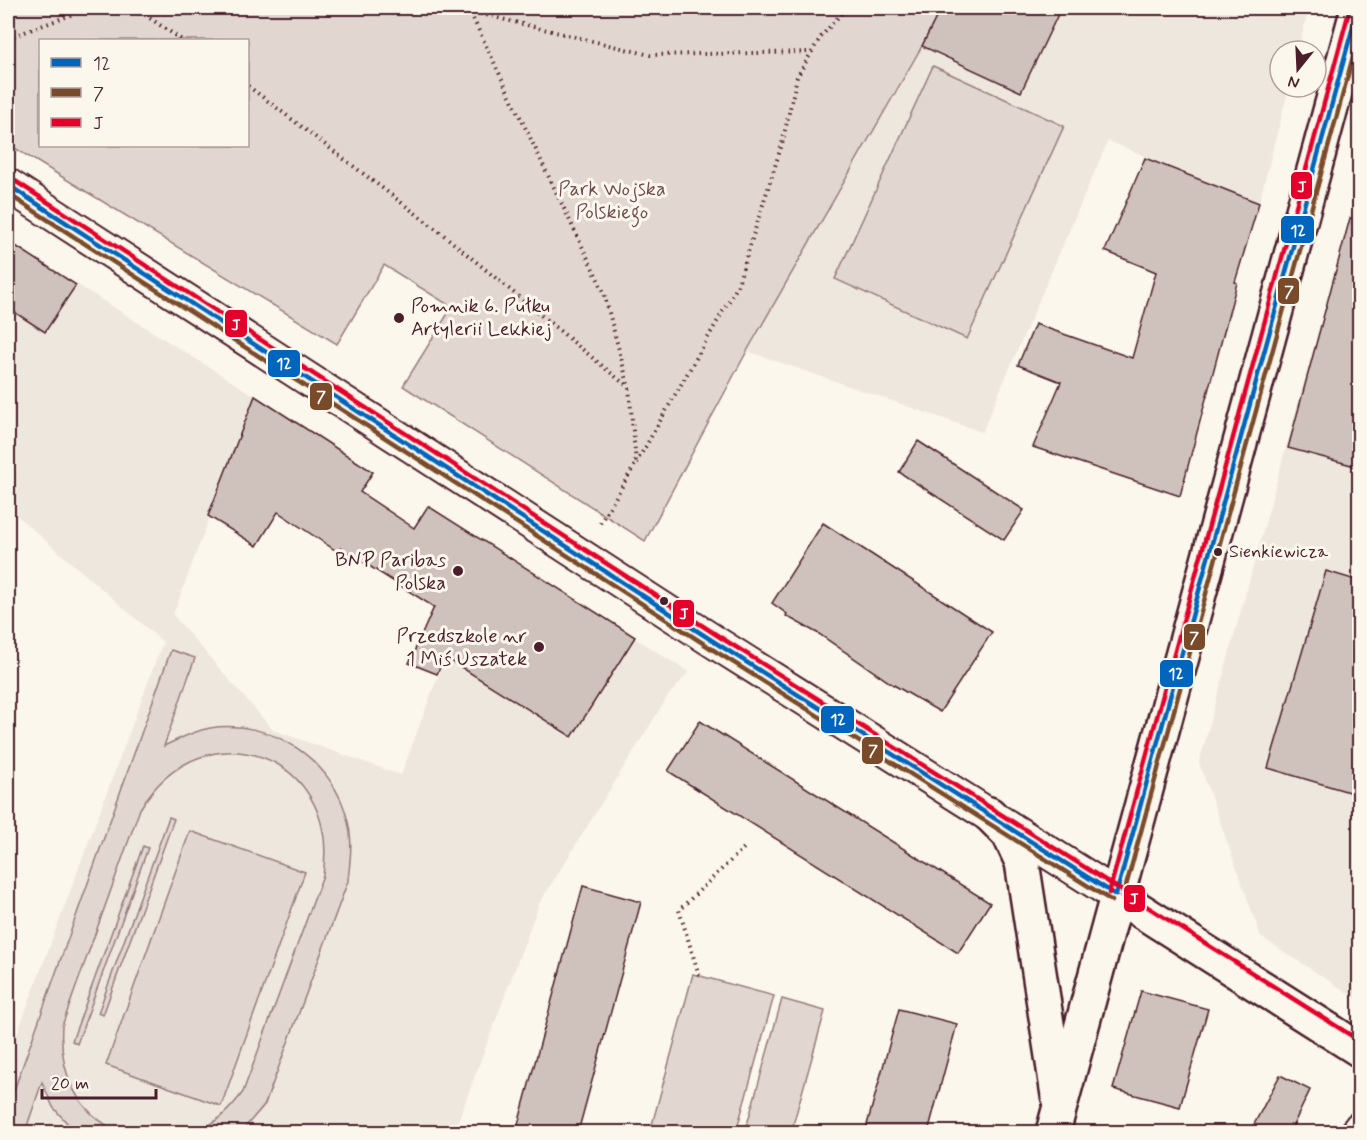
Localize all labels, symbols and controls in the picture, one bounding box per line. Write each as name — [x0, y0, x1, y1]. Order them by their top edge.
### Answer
legend — [39, 39, 249, 147]
north arrow — [1268, 39, 1328, 99]
text: 12 — [93, 52, 111, 76]
text: N — [1286, 70, 1302, 93]
text: 7 — [93, 82, 104, 106]
text: J — [93, 112, 103, 136]
line badge: J — [1290, 171, 1313, 200]
park label: Park Wojska Polskiego — [558, 176, 666, 228]
text: J — [1297, 177, 1307, 198]
line badge: 12 — [1280, 215, 1315, 244]
text: 12 — [1290, 221, 1306, 242]
line badge: 7 — [1277, 277, 1300, 305]
text: 7 — [1284, 282, 1294, 303]
place label: Pomnik 6. Pułku Artylerii Lekkiej — [411, 293, 552, 343]
line badge: J — [224, 309, 248, 338]
marker: Pomnik 6. Pułku Artylerii Lekkiej — [392, 311, 406, 325]
text: J — [231, 315, 241, 336]
line badge: 12 — [267, 349, 301, 378]
text: 12 — [276, 354, 292, 375]
line badge: 7 — [309, 382, 333, 411]
text: 7 — [316, 387, 326, 408]
place label: Sienkiewicza — [1229, 540, 1328, 564]
marker: Sienkiewicza — [1212, 546, 1224, 558]
place label: BNP Paribas Polska — [335, 547, 446, 597]
marker: BNP Paribas Polska — [451, 564, 465, 578]
unlabelled marker — [658, 595, 670, 607]
line badge: J — [672, 599, 695, 628]
text: J — [679, 604, 689, 625]
place label: Przedszkole nr 1 Miś Uszatek — [396, 623, 527, 673]
line badge: 7 — [1183, 623, 1206, 651]
text: 7 — [1189, 628, 1199, 649]
marker: Przedszkole nr 1 Miś Uszatek — [532, 640, 546, 654]
line badge: 12 — [1159, 659, 1194, 688]
text: 12 — [1168, 664, 1184, 685]
line badge: 12 — [820, 705, 855, 734]
text: 12 — [830, 710, 846, 731]
line badge: 7 — [861, 736, 884, 765]
text: 7 — [868, 741, 878, 762]
line badge: J — [1123, 884, 1146, 913]
text: J — [1129, 889, 1139, 910]
scale bar — [42, 1062, 156, 1100]
text: 20 m — [51, 1072, 89, 1096]

